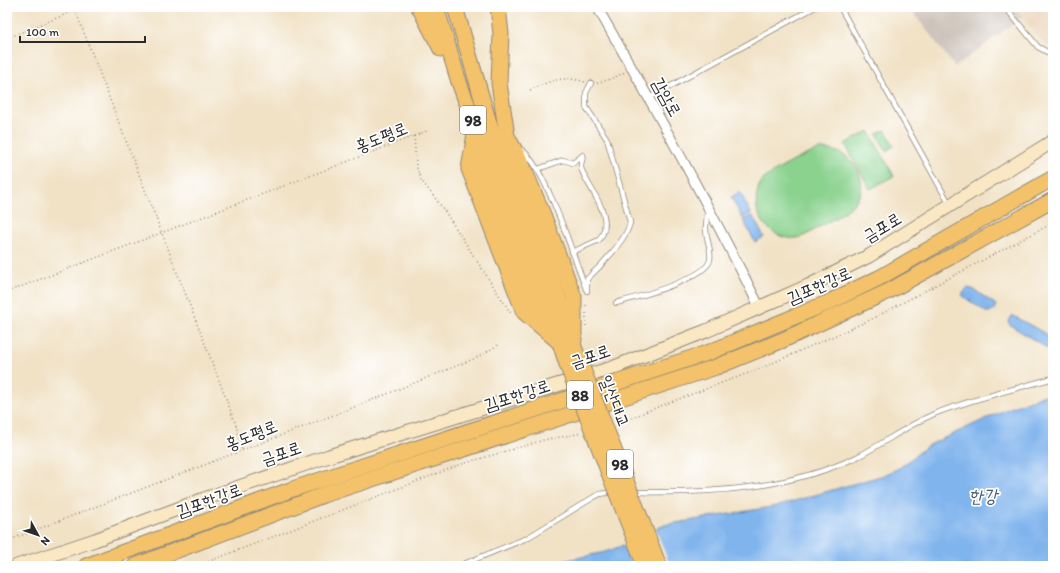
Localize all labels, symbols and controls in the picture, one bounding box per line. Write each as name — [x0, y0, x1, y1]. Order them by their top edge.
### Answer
scale bar — [20, 18, 145, 44]
text: 100 m — [26, 25, 59, 39]
street label: 감암로 — [648, 74, 686, 120]
road number: 98 — [460, 106, 486, 134]
street label: 홍도평로 — [352, 117, 410, 157]
street label: 금포로 — [859, 208, 905, 246]
street label: 김포한강로 — [784, 262, 854, 308]
street label: 금포로 — [567, 340, 613, 372]
street label: 일산대교 — [595, 372, 635, 430]
street label: 김포한강로 — [481, 375, 553, 415]
road number: 88 — [567, 381, 593, 409]
street label: 홍도평로 — [222, 415, 280, 455]
street label: 금포로 — [258, 437, 304, 469]
road number: 98 — [607, 450, 633, 478]
street label: 김포한강로 — [173, 479, 245, 521]
water label: 한강 — [969, 485, 1000, 507]
north arrow — [18, 515, 58, 555]
text: N — [38, 534, 53, 548]

